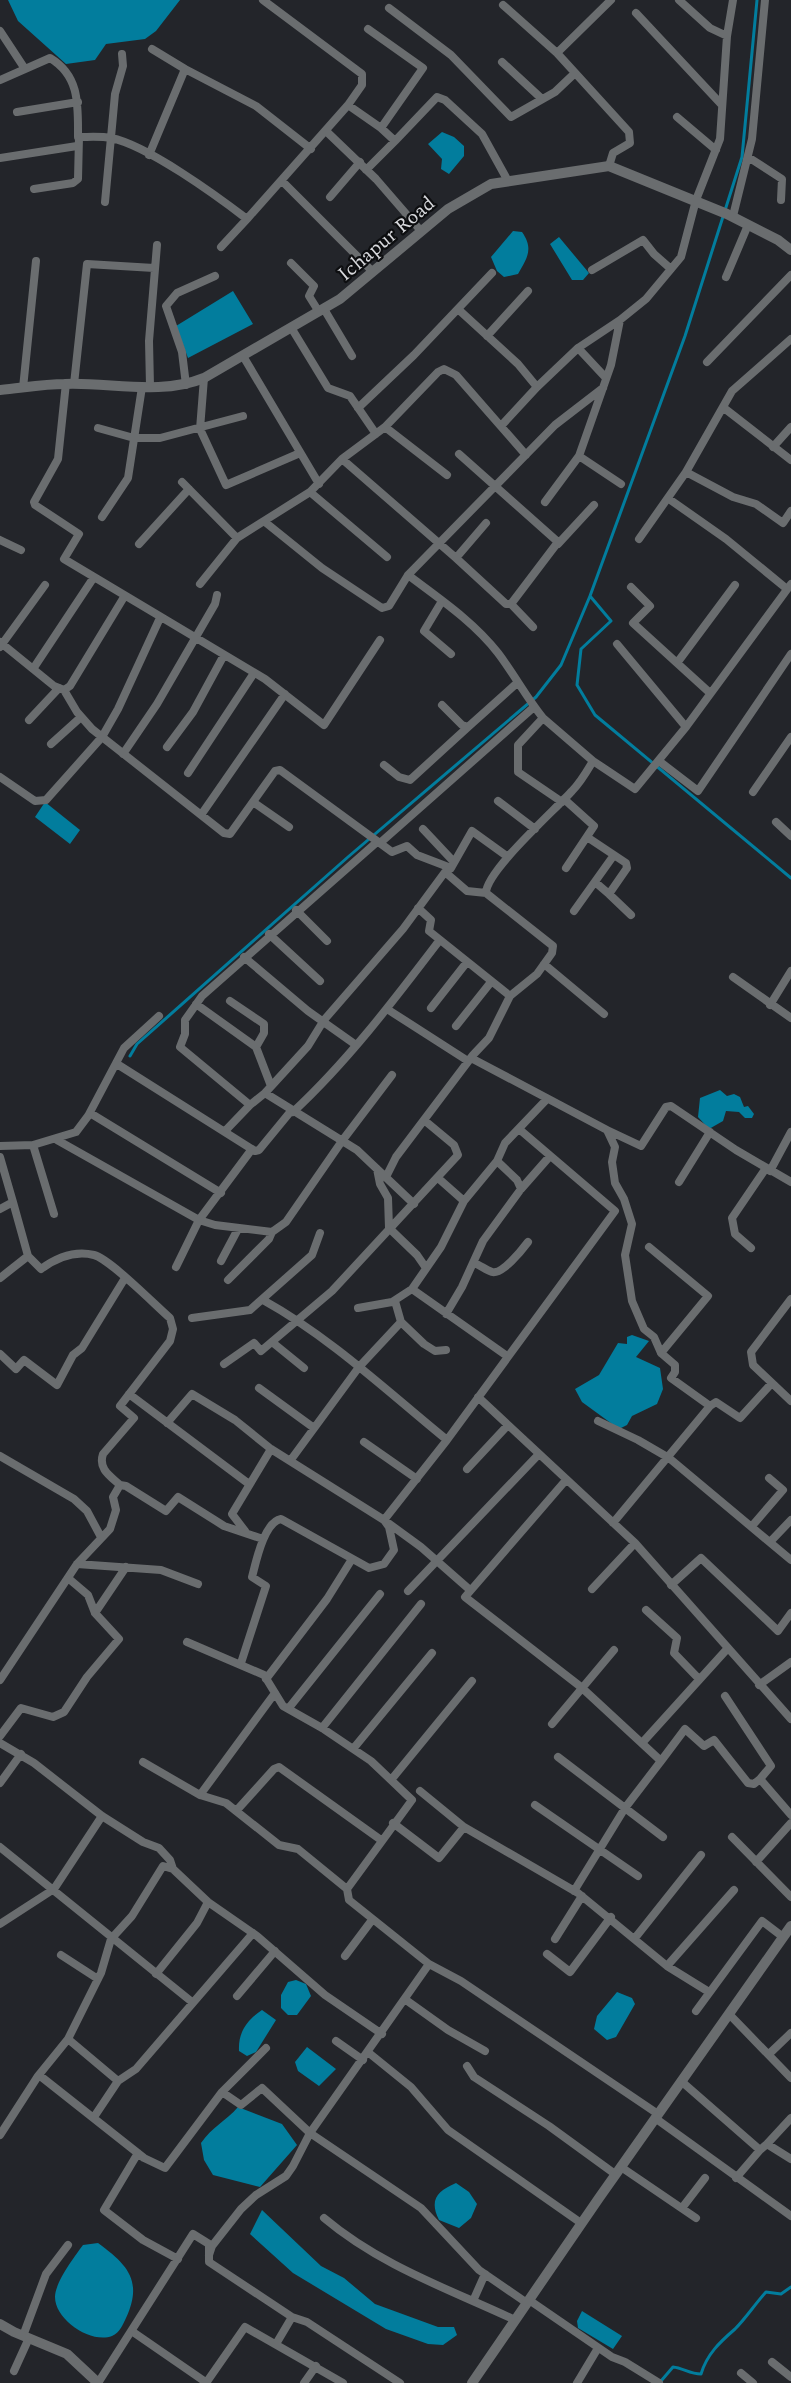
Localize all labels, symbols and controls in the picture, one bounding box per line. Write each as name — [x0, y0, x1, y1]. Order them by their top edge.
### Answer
street label: Ichapur Road — [331, 189, 442, 289]

